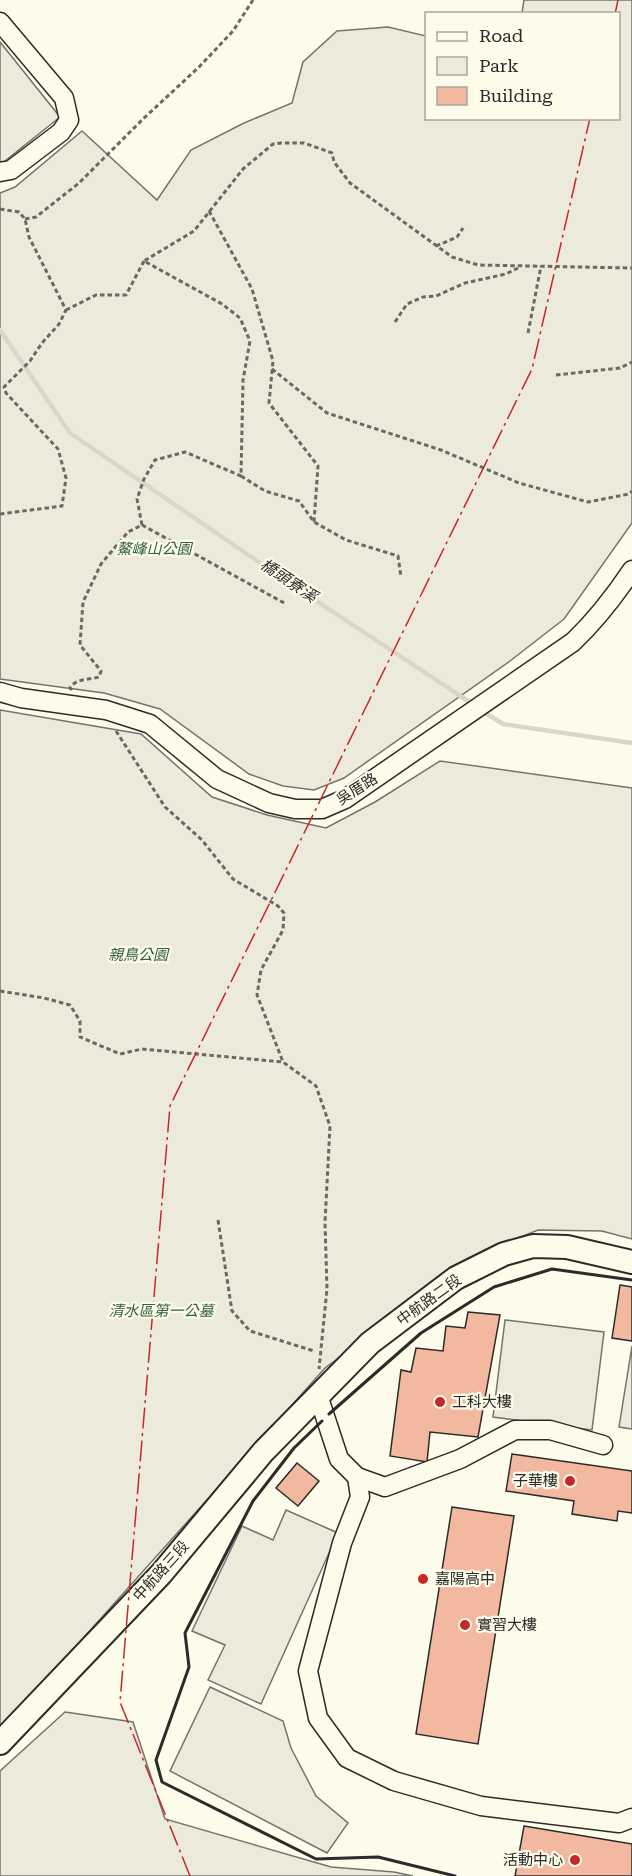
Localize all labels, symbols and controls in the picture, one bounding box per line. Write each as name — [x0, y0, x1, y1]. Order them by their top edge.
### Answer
legend — [425, 12, 620, 120]
text: Road — [479, 25, 524, 46]
text: Park — [479, 55, 519, 76]
text: Building — [479, 85, 553, 106]
park label: 鰲峰山公園 — [116, 540, 193, 558]
water label: 橋頭寮溪 — [257, 555, 322, 607]
street label: 吳厝路 — [333, 769, 381, 809]
park label: 親鳥公園 — [108, 946, 170, 964]
street label: 中航路二段 — [393, 1271, 465, 1329]
park label: 清水區第一公墓 — [108, 1302, 216, 1320]
place label: 工科大樓 — [452, 1393, 512, 1411]
marker: 工科大樓 — [433, 1395, 447, 1409]
place label: 子華樓 — [513, 1472, 558, 1490]
marker: 子華樓 — [563, 1474, 577, 1488]
street label: 中航路三段 — [129, 1537, 193, 1605]
place label: 嘉陽高中 — [435, 1570, 495, 1588]
marker: 嘉陽高中 — [416, 1572, 430, 1586]
place label: 實習大樓 — [477, 1616, 537, 1634]
marker: 實習大樓 — [458, 1618, 472, 1632]
place label: 活動中心 — [503, 1851, 563, 1869]
marker: 活動中心 — [568, 1853, 582, 1867]

